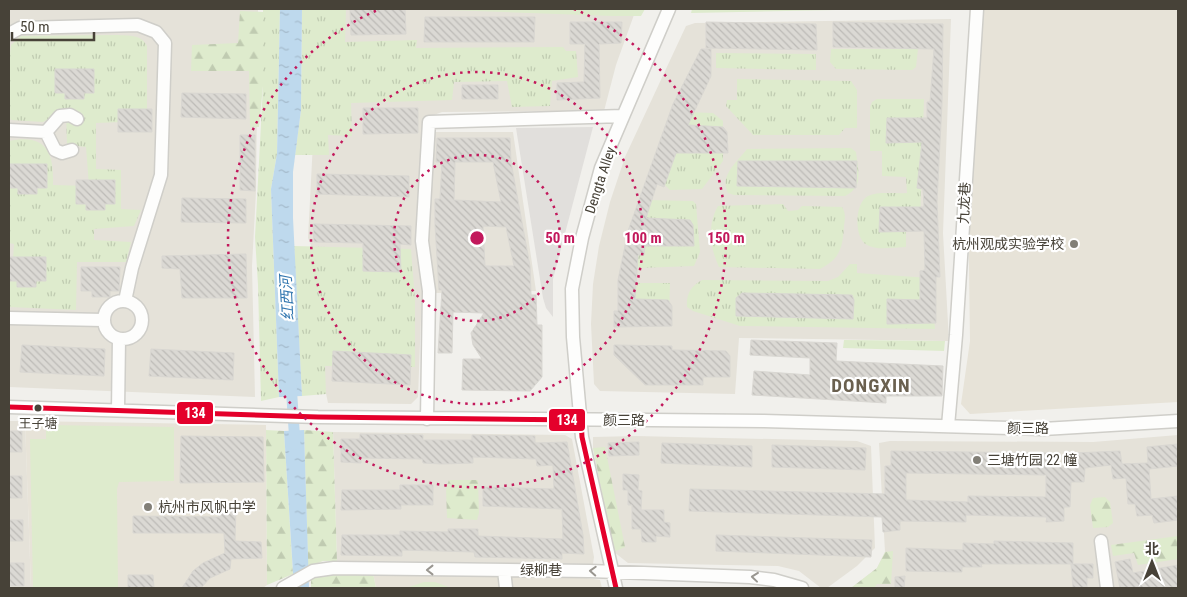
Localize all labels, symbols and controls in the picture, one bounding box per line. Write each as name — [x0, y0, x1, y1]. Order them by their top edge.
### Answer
scale bar — [12, 10, 95, 42]
text: 50 m — [20, 18, 50, 36]
street label: Dengta Alley — [582, 145, 618, 215]
street label: 九龙巷 — [955, 182, 973, 224]
centre of rings — [468, 229, 486, 247]
text: 50 m — [545, 229, 575, 247]
text: 100 m — [624, 229, 662, 247]
text: 150 m — [707, 229, 745, 247]
place label: 杭州观成实验学校 — [952, 236, 1064, 252]
marker: 杭州观成实验学校 — [1068, 238, 1080, 250]
water label: 红西河 — [277, 272, 297, 321]
district label: DONGXIN — [831, 374, 911, 397]
line badge: 134 — [176, 401, 214, 425]
marker: 王子塘 — [33, 403, 43, 413]
text: 134 — [184, 405, 206, 421]
line badge: 134 — [548, 408, 586, 432]
text: 134 — [556, 412, 578, 428]
street label: 颜三路 — [603, 412, 645, 428]
place label: 王子塘 — [18, 416, 58, 431]
street label: 颜三路 — [1007, 420, 1049, 436]
place label: 三塘竹园 22 幢 — [987, 452, 1077, 468]
marker: 三塘竹园 22 幢 — [971, 454, 983, 466]
place label: 杭州市风帆中学 — [158, 499, 256, 515]
marker: 杭州市风帆中学 — [142, 501, 154, 513]
north arrow — [1127, 537, 1177, 587]
text: 北 — [1145, 541, 1159, 557]
street label: 绿柳巷 — [520, 562, 562, 578]
one-way arrow — [426, 565, 434, 575]
one-way arrow — [588, 566, 596, 577]
one-way arrow — [751, 572, 759, 583]

